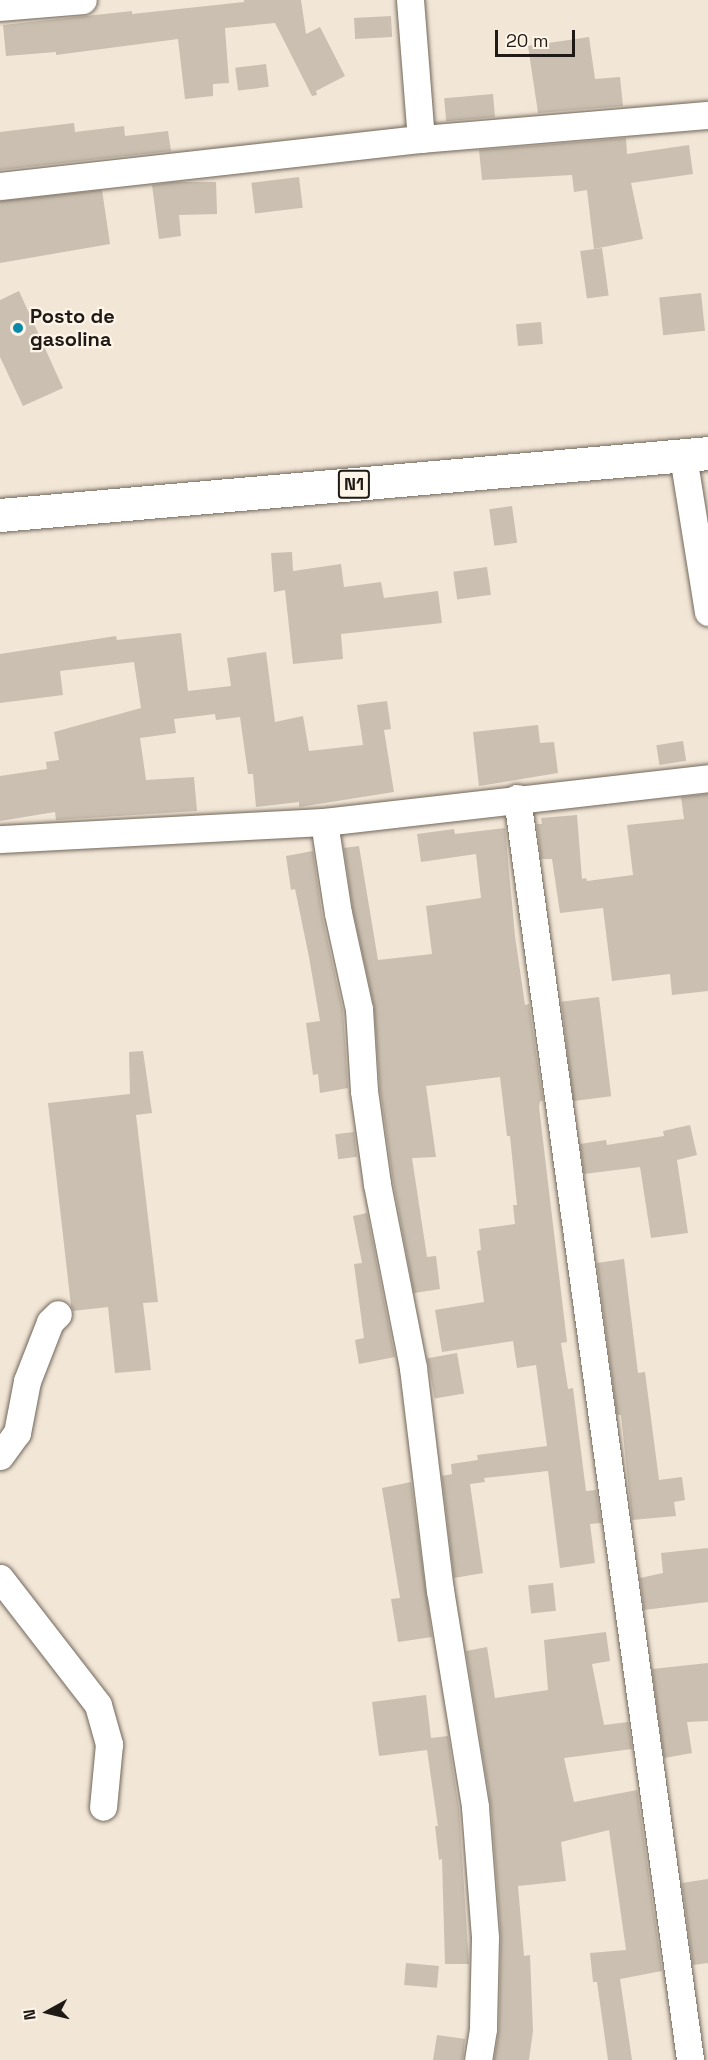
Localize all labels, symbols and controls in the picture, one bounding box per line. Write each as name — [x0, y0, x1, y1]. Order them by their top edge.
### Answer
scale bar — [498, 18, 578, 56]
text: 20 m — [506, 29, 549, 52]
place label: Posto de gasolina — [30, 304, 115, 351]
marker: Posto de gasolina — [11, 321, 25, 335]
road number: N1 — [338, 469, 370, 499]
north arrow — [18, 1982, 78, 2042]
text: N — [19, 2008, 41, 2021]

